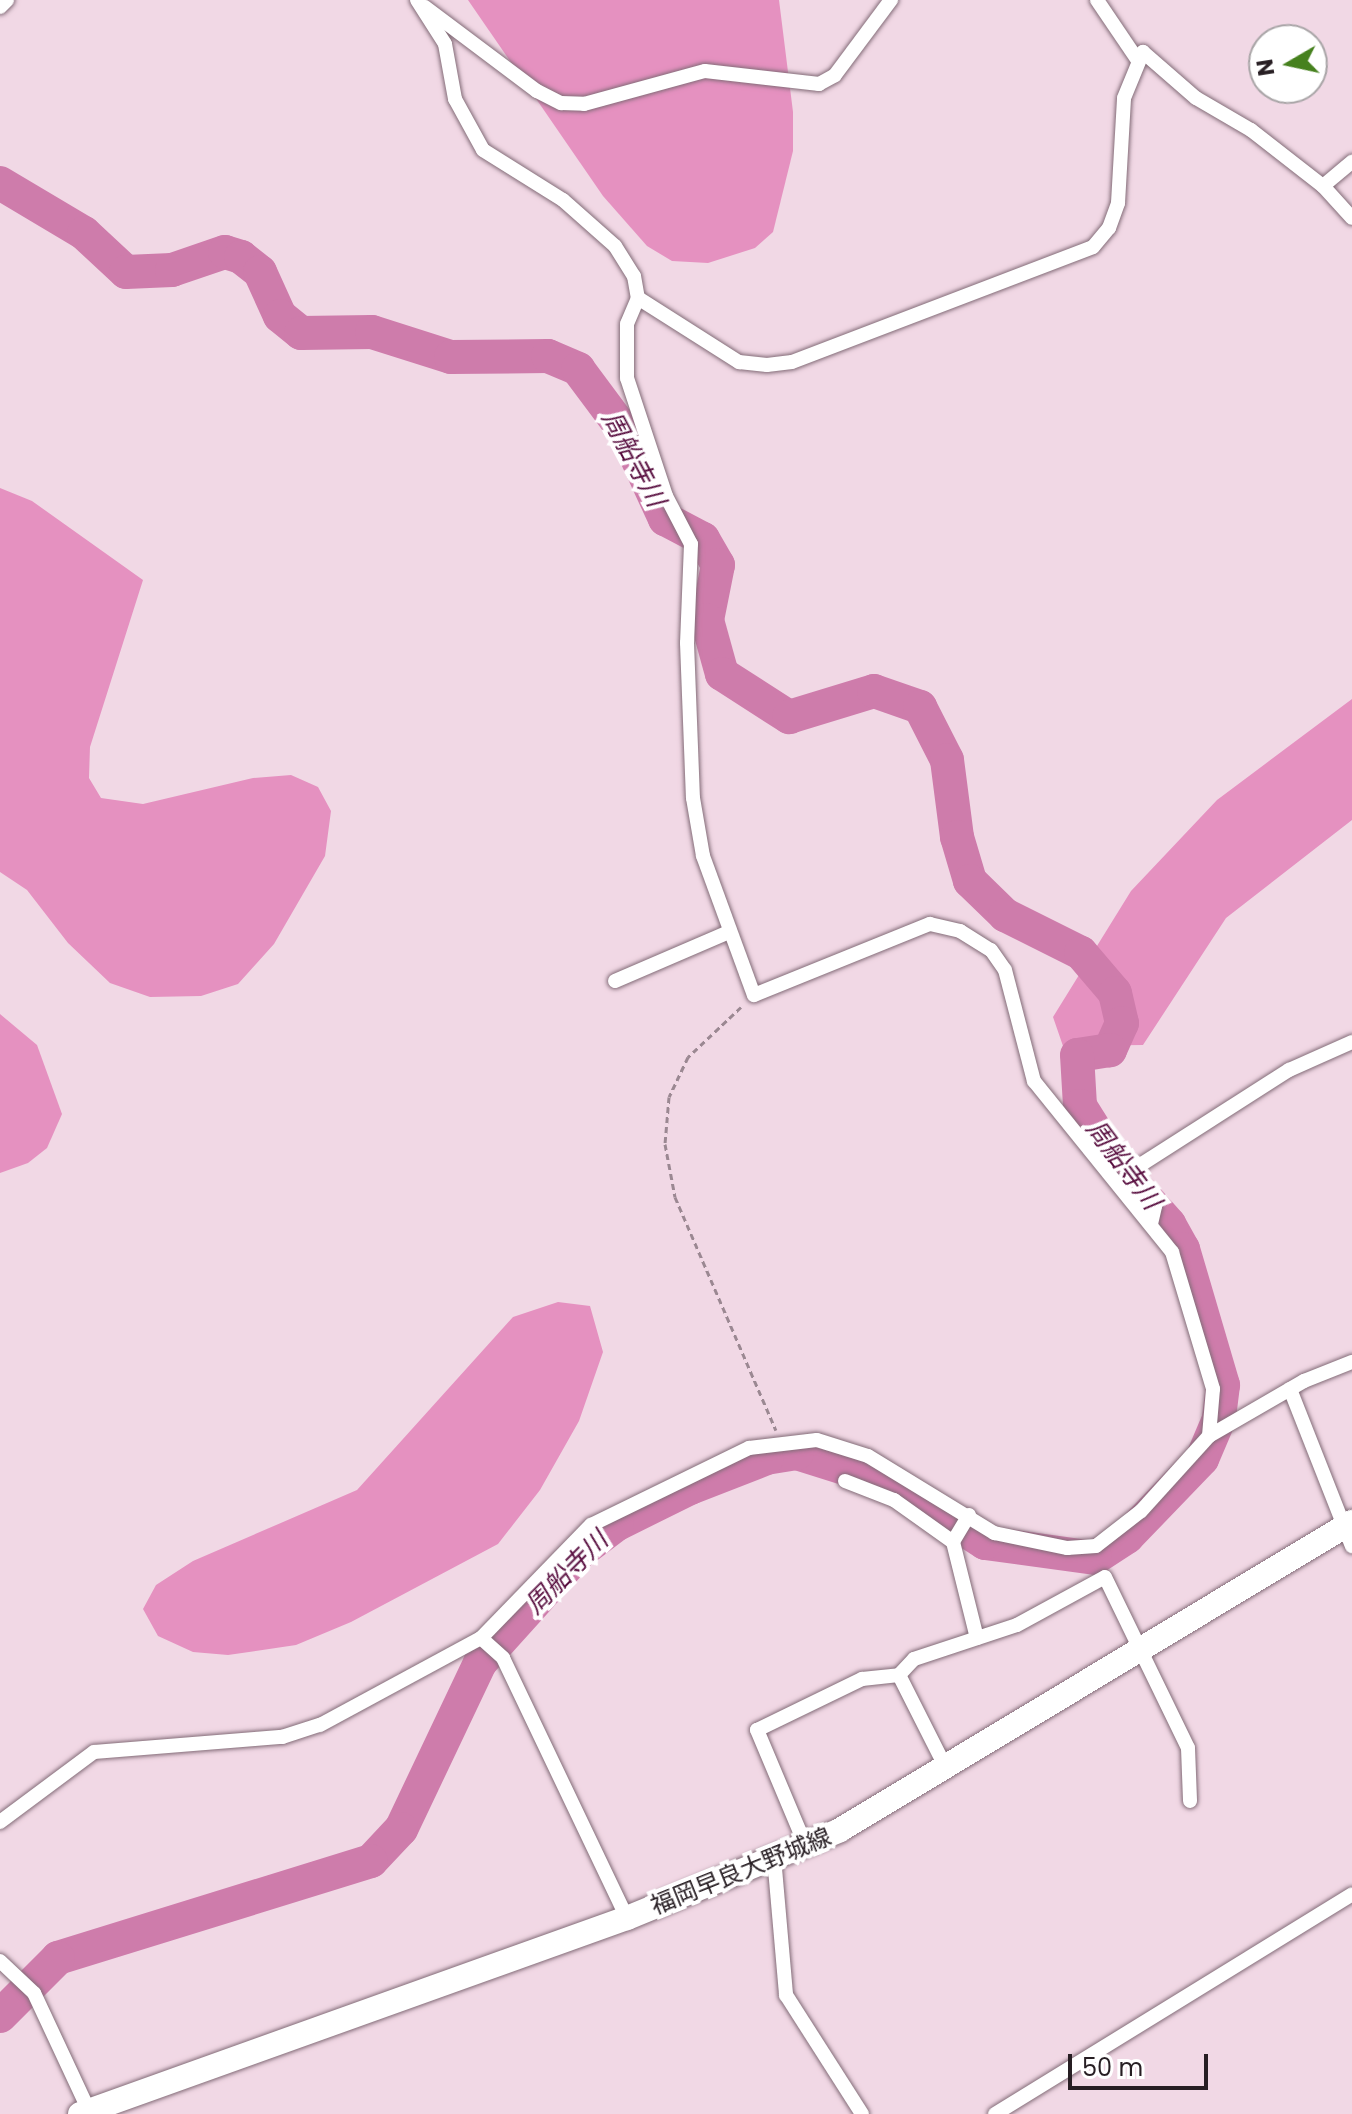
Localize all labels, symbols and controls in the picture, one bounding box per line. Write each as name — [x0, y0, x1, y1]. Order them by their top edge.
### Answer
north arrow — [1248, 24, 1328, 104]
text: N — [1249, 57, 1282, 78]
water label: 周船寺川 — [595, 406, 671, 512]
water label: 周船寺川 — [1079, 1114, 1167, 1216]
water label: 周船寺川 — [519, 1525, 615, 1621]
street label: 福岡早良大野城線 — [647, 1822, 835, 1920]
scale bar — [1072, 2038, 1212, 2088]
text: 50 m — [1082, 2051, 1143, 2084]

